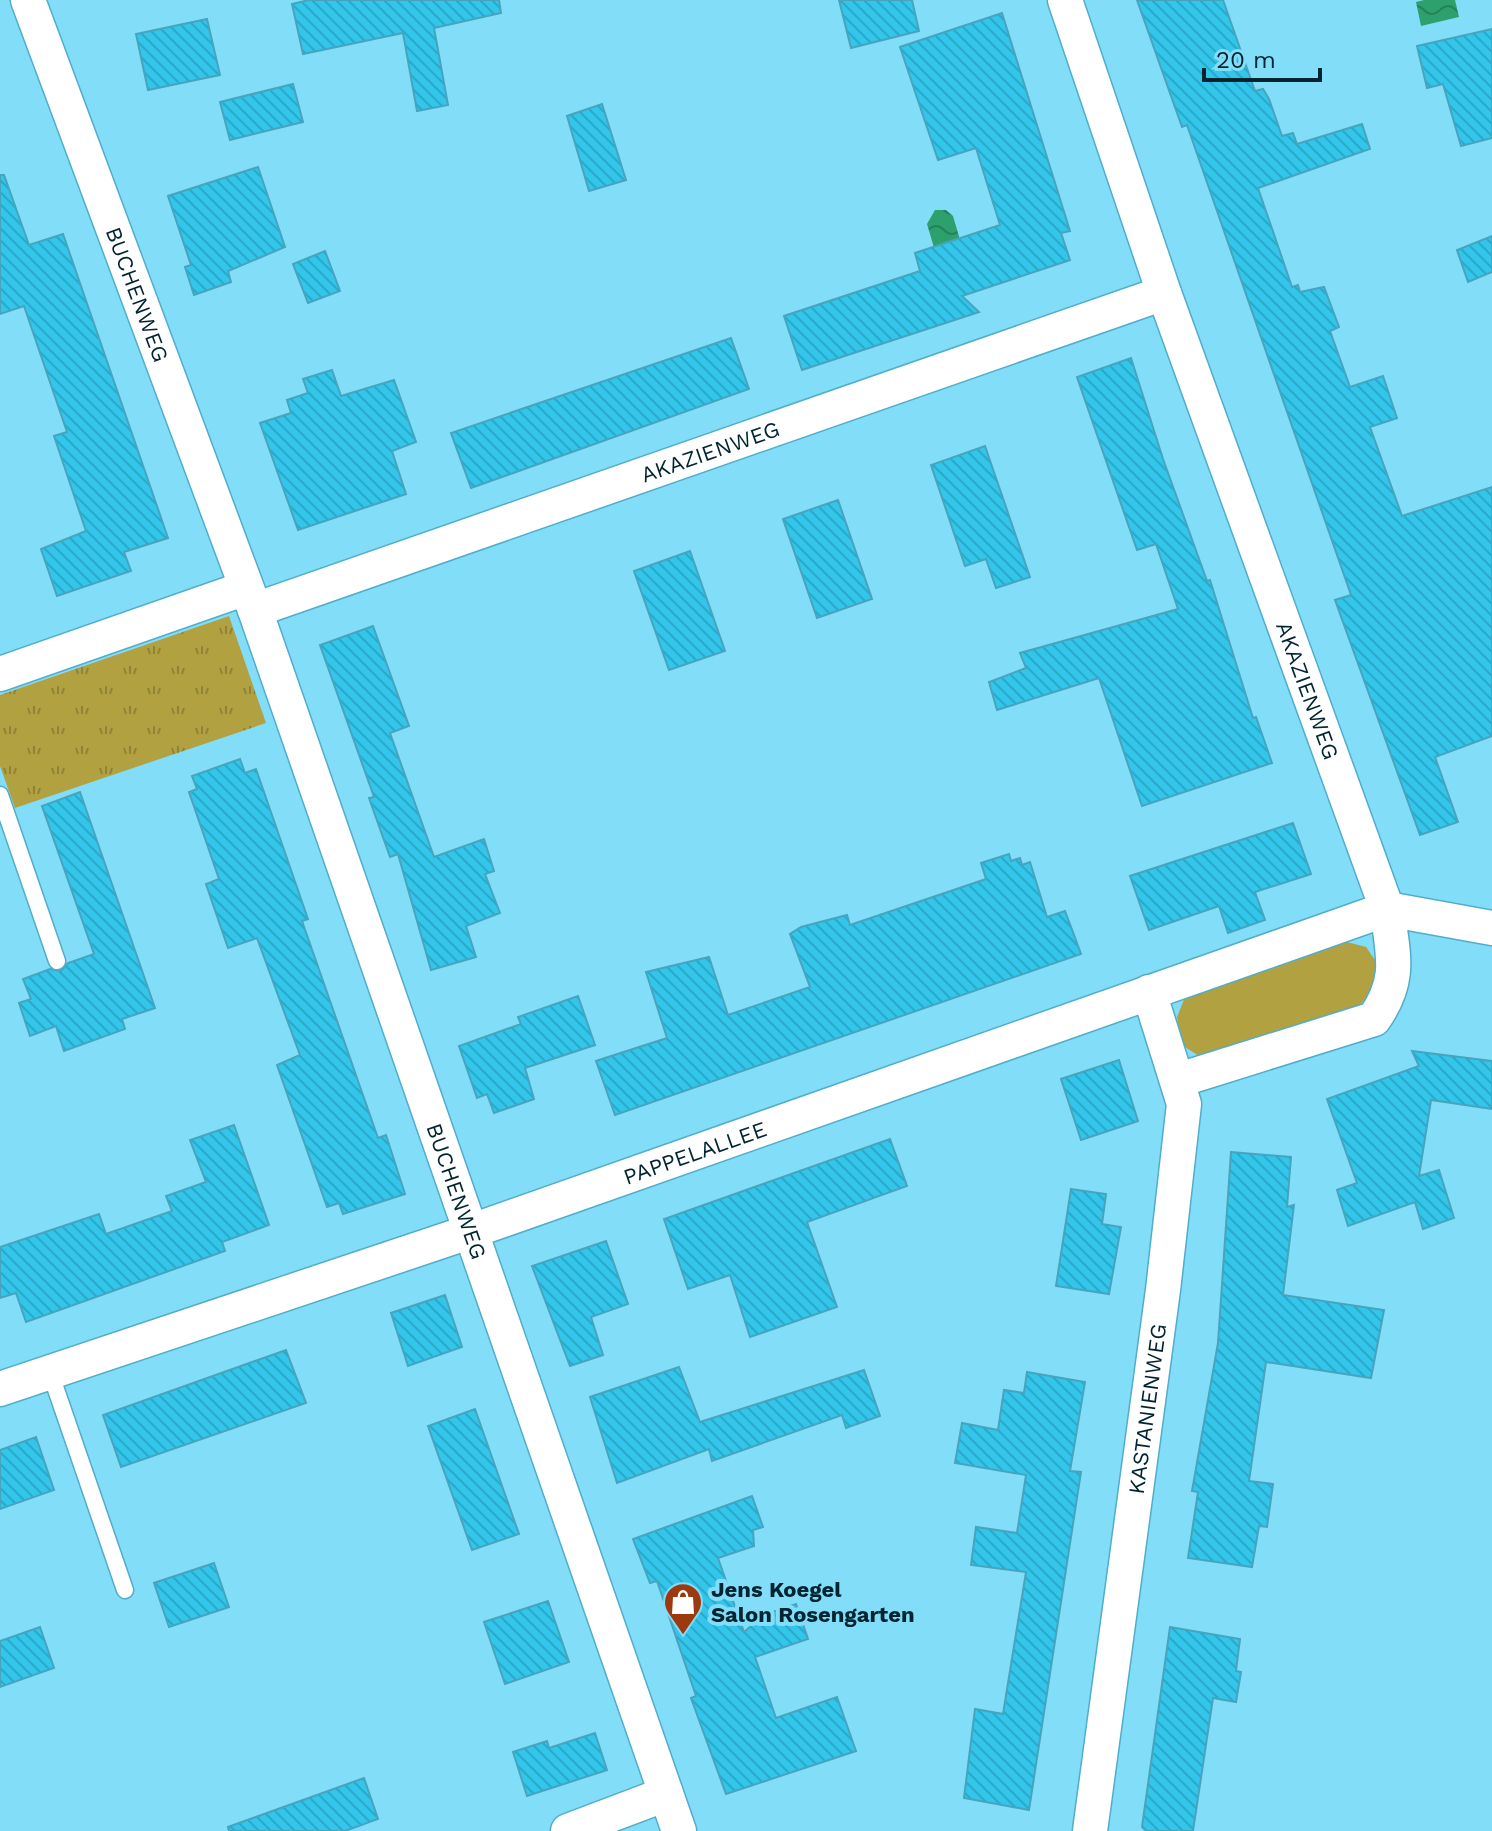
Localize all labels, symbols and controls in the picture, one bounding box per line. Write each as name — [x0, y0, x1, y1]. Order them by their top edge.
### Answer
scale bar — [1204, 32, 1320, 82]
text: 20 m — [1216, 46, 1276, 74]
street label: BUCHENWEG — [101, 223, 174, 365]
street label: AKAZIENWEG — [638, 416, 783, 487]
street label: AKAZIENWEG — [1271, 618, 1344, 763]
street label: PAPPELALLEE — [620, 1116, 770, 1189]
street label: BUCHENWEG — [422, 1120, 492, 1262]
street label: KASTANIENWEG — [1123, 1322, 1171, 1496]
place label: Jens Koegel Salon Rosengarten — [711, 1577, 915, 1627]
shop icon: Jens Koegel Salon Rosengarten — [662, 1581, 704, 1636]

